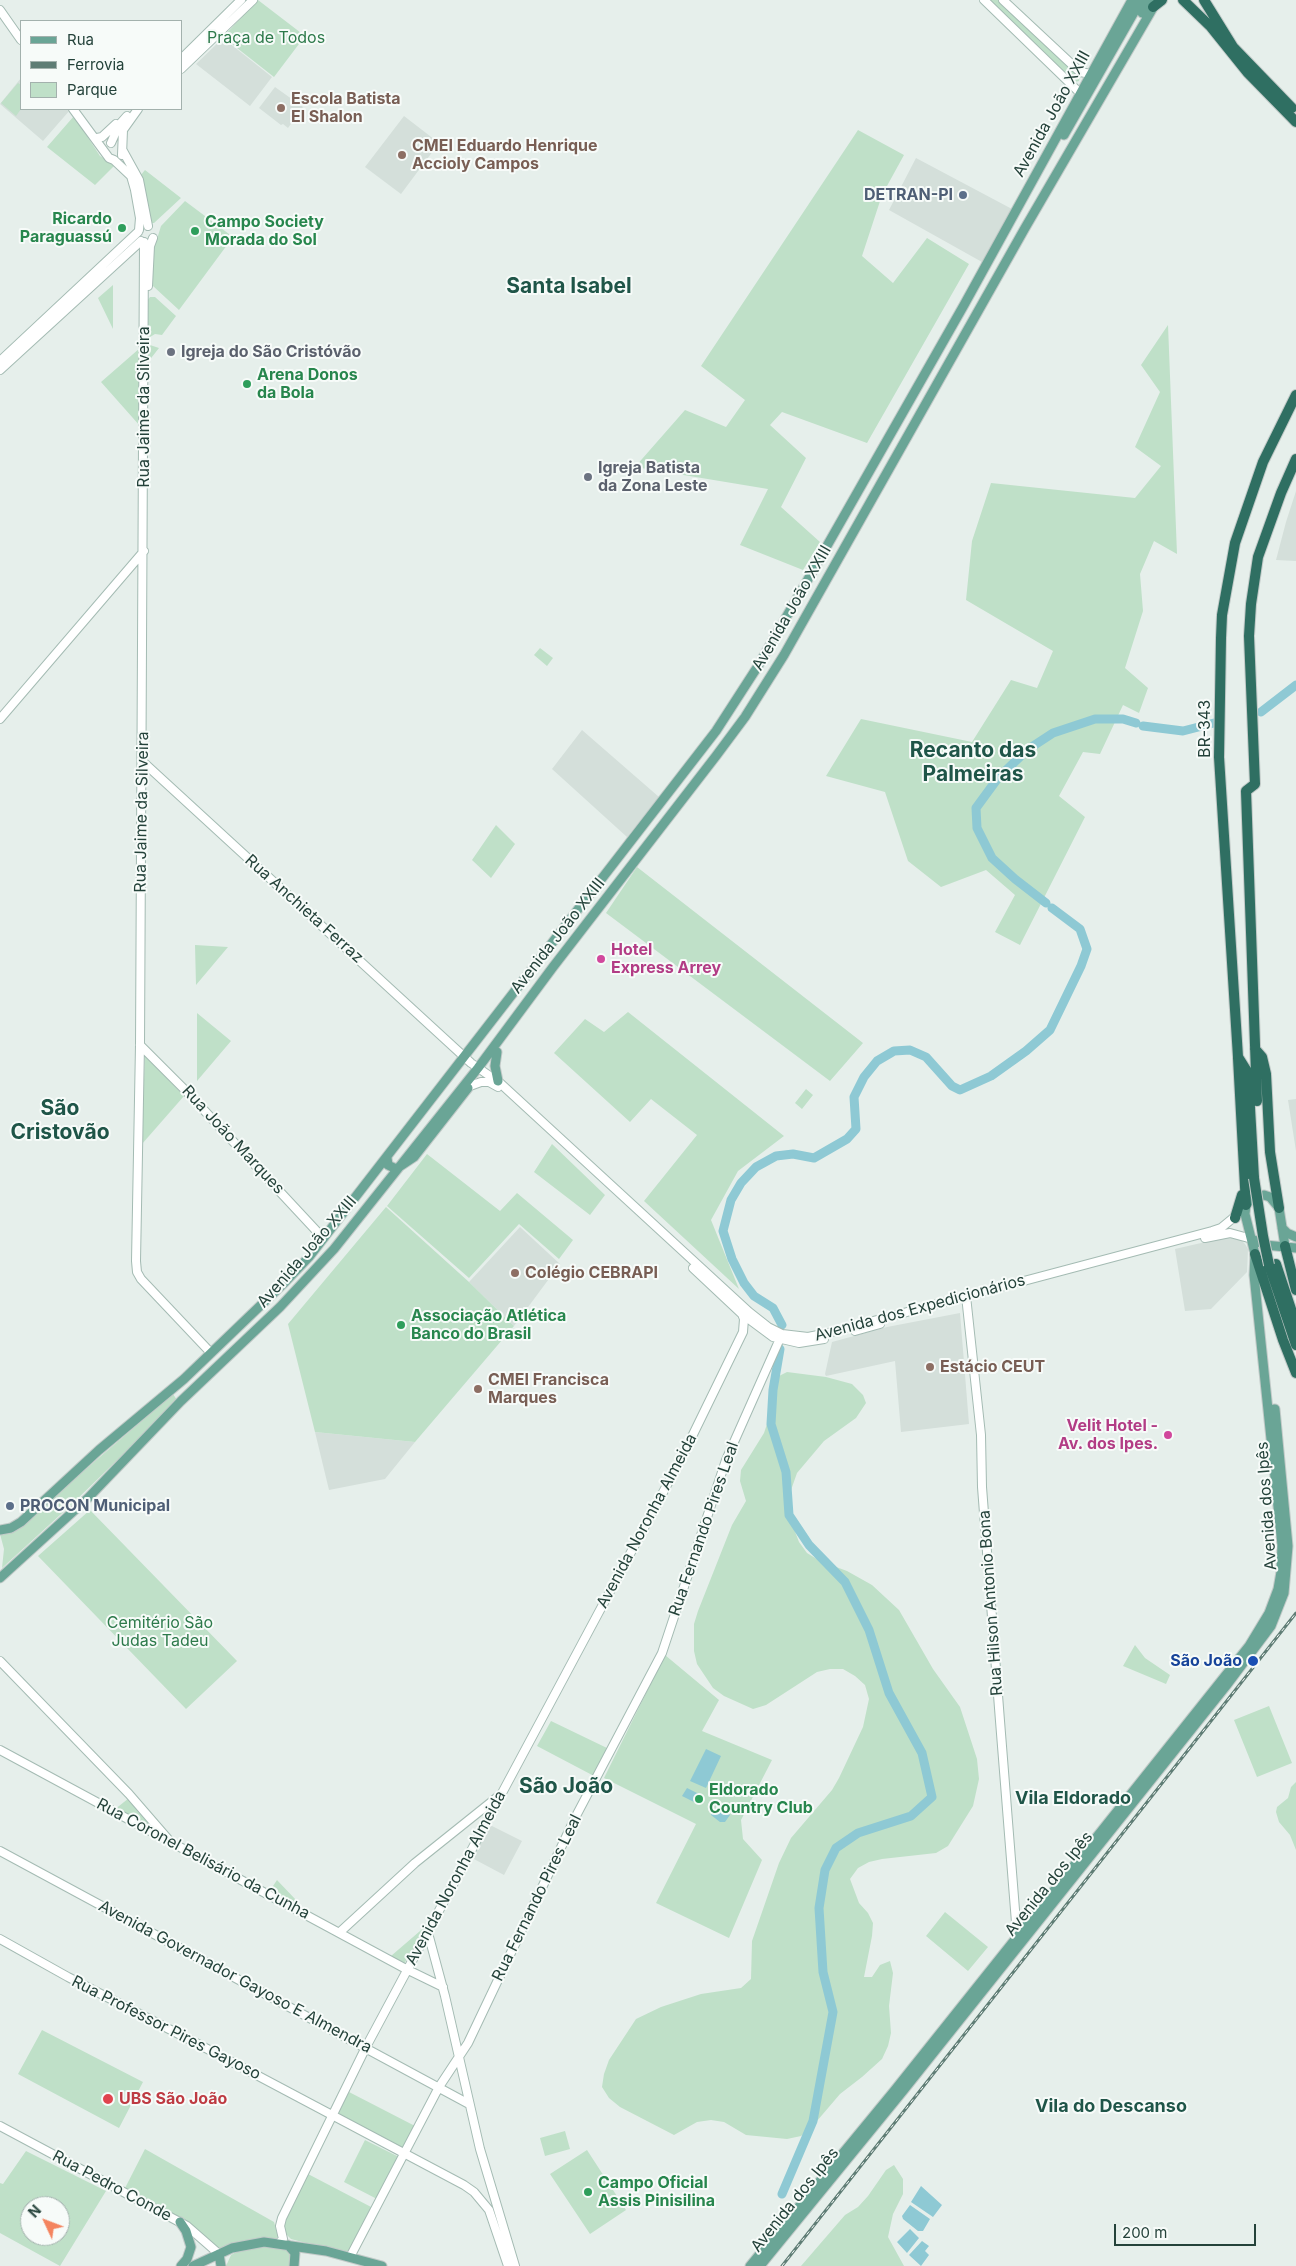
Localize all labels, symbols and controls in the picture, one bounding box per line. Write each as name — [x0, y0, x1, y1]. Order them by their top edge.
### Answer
legend — [20, 20, 182, 110]
park label: Praça de Todos — [207, 28, 325, 48]
text: Rua — [67, 30, 94, 49]
street label: Avenida João XXIII — [1009, 48, 1095, 180]
text: Ferrovia — [67, 55, 124, 74]
text: Parque — [67, 80, 117, 99]
place label: Escola Batista El Shalon — [291, 89, 401, 127]
marker: Escola Batista El Shalon — [275, 102, 287, 114]
place label: CMEI Eduardo Henrique Accioly Campos — [412, 136, 598, 174]
marker: CMEI Eduardo Henrique Accioly Campos — [396, 149, 408, 161]
place label: DETRAN-PI — [864, 185, 953, 205]
marker: DETRAN-PI — [957, 189, 969, 201]
place label: Ricardo Paraguassú — [20, 209, 112, 247]
place label: Campo Society Morada do Sol — [205, 212, 324, 250]
marker: Ricardo Paraguassú — [116, 222, 128, 234]
marker: Campo Society Morada do Sol — [189, 225, 201, 237]
district label: Santa Isabel — [506, 274, 632, 300]
street label: Rua Jaime da Silveira — [134, 326, 154, 488]
place label: Igreja do São Cristóvão — [181, 342, 361, 362]
marker: Igreja do São Cristóvão — [165, 346, 177, 358]
place label: Arena Donos da Bola — [257, 365, 358, 403]
marker: Arena Donos da Bola — [241, 378, 253, 390]
place label: Igreja Batista da Zona Leste — [598, 458, 707, 496]
marker: Igreja Batista da Zona Leste — [582, 471, 594, 483]
street label: Avenida João XXIII — [748, 542, 836, 674]
street label: BR-343 — [1195, 700, 1215, 758]
street label: Rua Jaime da Silveira — [131, 731, 153, 893]
district label: Recanto das Palmeiras — [910, 738, 1036, 788]
street label: Rua Anchieta Ferraz — [241, 851, 367, 967]
street label: Avenida João XXIII — [507, 874, 609, 998]
place label: Hotel Express Arrey — [611, 940, 721, 978]
marker: Hotel Express Arrey — [595, 953, 607, 965]
street label: Rua João Marques — [178, 1082, 288, 1198]
district label: São Cristovão — [10, 1096, 110, 1146]
street label: Avenida João XXIII — [253, 1192, 361, 1312]
place label: Colégio CEBRAPI — [525, 1263, 658, 1283]
marker: Colégio CEBRAPI — [509, 1267, 521, 1279]
street label: Avenida dos Expedicionários — [813, 1271, 1027, 1345]
place label: Associação Atlética Banco do Brasil — [411, 1306, 566, 1344]
marker: Associação Atlética Banco do Brasil — [395, 1319, 407, 1331]
place label: Estácio CEUT — [940, 1357, 1045, 1377]
marker: Estácio CEUT — [924, 1361, 936, 1373]
place label: CMEI Francisca Marques — [488, 1370, 609, 1408]
marker: CMEI Francisca Marques — [472, 1383, 484, 1395]
place label: Velit Hotel - Av. dos Ipes. — [1058, 1416, 1158, 1454]
marker: Velit Hotel - Av. dos Ipes. — [1162, 1429, 1174, 1441]
street label: Avenida Noronha Almeida — [593, 1430, 701, 1612]
street label: Rua Fernando Pires Leal — [665, 1439, 743, 1619]
street label: Avenida dos Ipês — [1253, 1441, 1281, 1571]
place label: PROCON Municipal — [20, 1496, 170, 1516]
marker: PROCON Municipal — [4, 1500, 16, 1512]
street label: Rua Hilson Antonio Bona — [975, 1510, 1007, 1696]
park label: Cemitério São Judas Tadeu — [107, 1613, 213, 1651]
place label: São João — [1170, 1651, 1242, 1671]
marker: São João — [1246, 1654, 1260, 1668]
district label: São João — [519, 1774, 613, 1800]
place label: Eldorado Country Club — [709, 1780, 813, 1818]
street label: Avenida Noronha Almeida — [402, 1787, 510, 1969]
district label: Vila Eldorado — [1015, 1788, 1131, 1810]
marker: Eldorado Country Club — [693, 1793, 705, 1805]
street label: Rua Coronel Belisário da Cunha — [93, 1795, 313, 1923]
street label: Rua Fernando Pires Leal — [488, 1812, 586, 1984]
street label: Avenida dos Ipês — [1001, 1828, 1097, 1940]
street label: Avenida Governador Gayoso E Almendra — [95, 1897, 375, 2057]
street label: Rua Professor Pires Gayoso — [68, 1972, 264, 2084]
place label: UBS São João — [119, 2089, 227, 2109]
marker: UBS São João — [101, 2092, 115, 2106]
district label: Vila do Descanso — [1035, 2096, 1187, 2118]
street label: Avenida dos Ipês — [747, 2144, 843, 2256]
street label: Rua Pedro Conde — [49, 2146, 175, 2226]
place label: Campo Oficial Assis Pinisilina — [598, 2173, 715, 2211]
marker: Campo Oficial Assis Pinisilina — [582, 2186, 594, 2198]
north arrow — [20, 2196, 70, 2246]
text: N — [25, 2201, 44, 2221]
scale bar — [1116, 2214, 1258, 2246]
text: 200 m — [1122, 2223, 1167, 2242]

